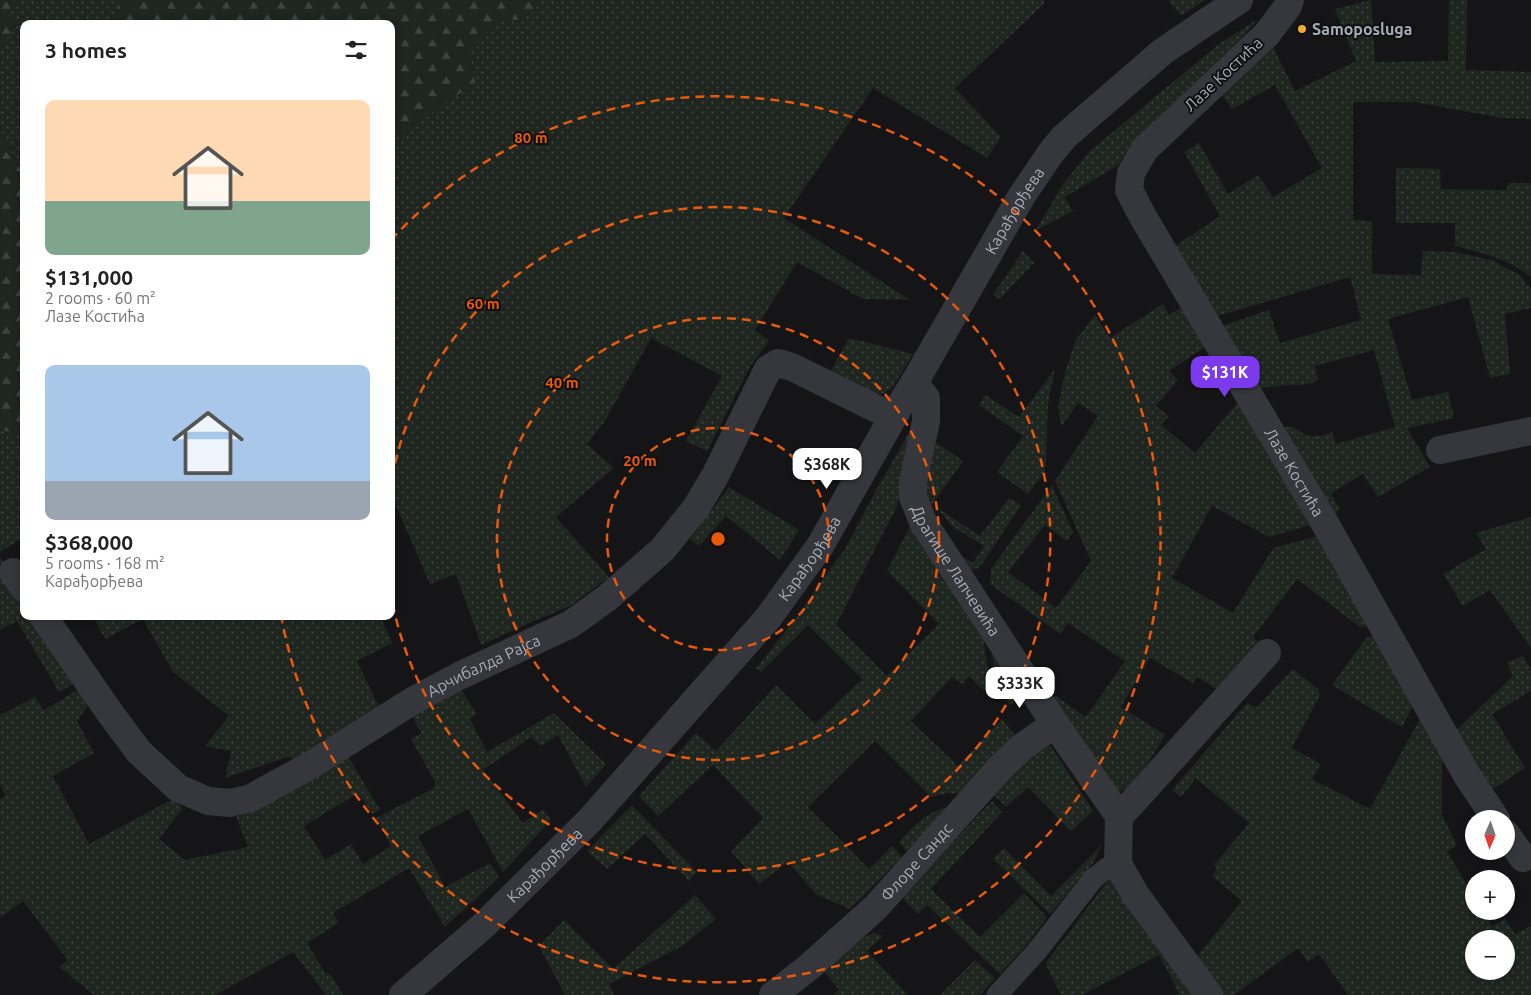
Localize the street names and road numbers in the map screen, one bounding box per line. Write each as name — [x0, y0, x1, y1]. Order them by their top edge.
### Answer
street label: Лазе Костића — [1180, 33, 1266, 115]
street label: Карађорђева — [981, 164, 1048, 257]
street label: Лазе Костића — [1261, 424, 1328, 520]
street label: Драгише Лапчевића — [908, 503, 1004, 639]
street label: Карађорђева — [774, 513, 844, 604]
street label: Арчибалда Рајса — [424, 631, 543, 700]
street label: Флоре Сандс — [877, 819, 956, 905]
street label: Карађорђева — [503, 824, 586, 906]

